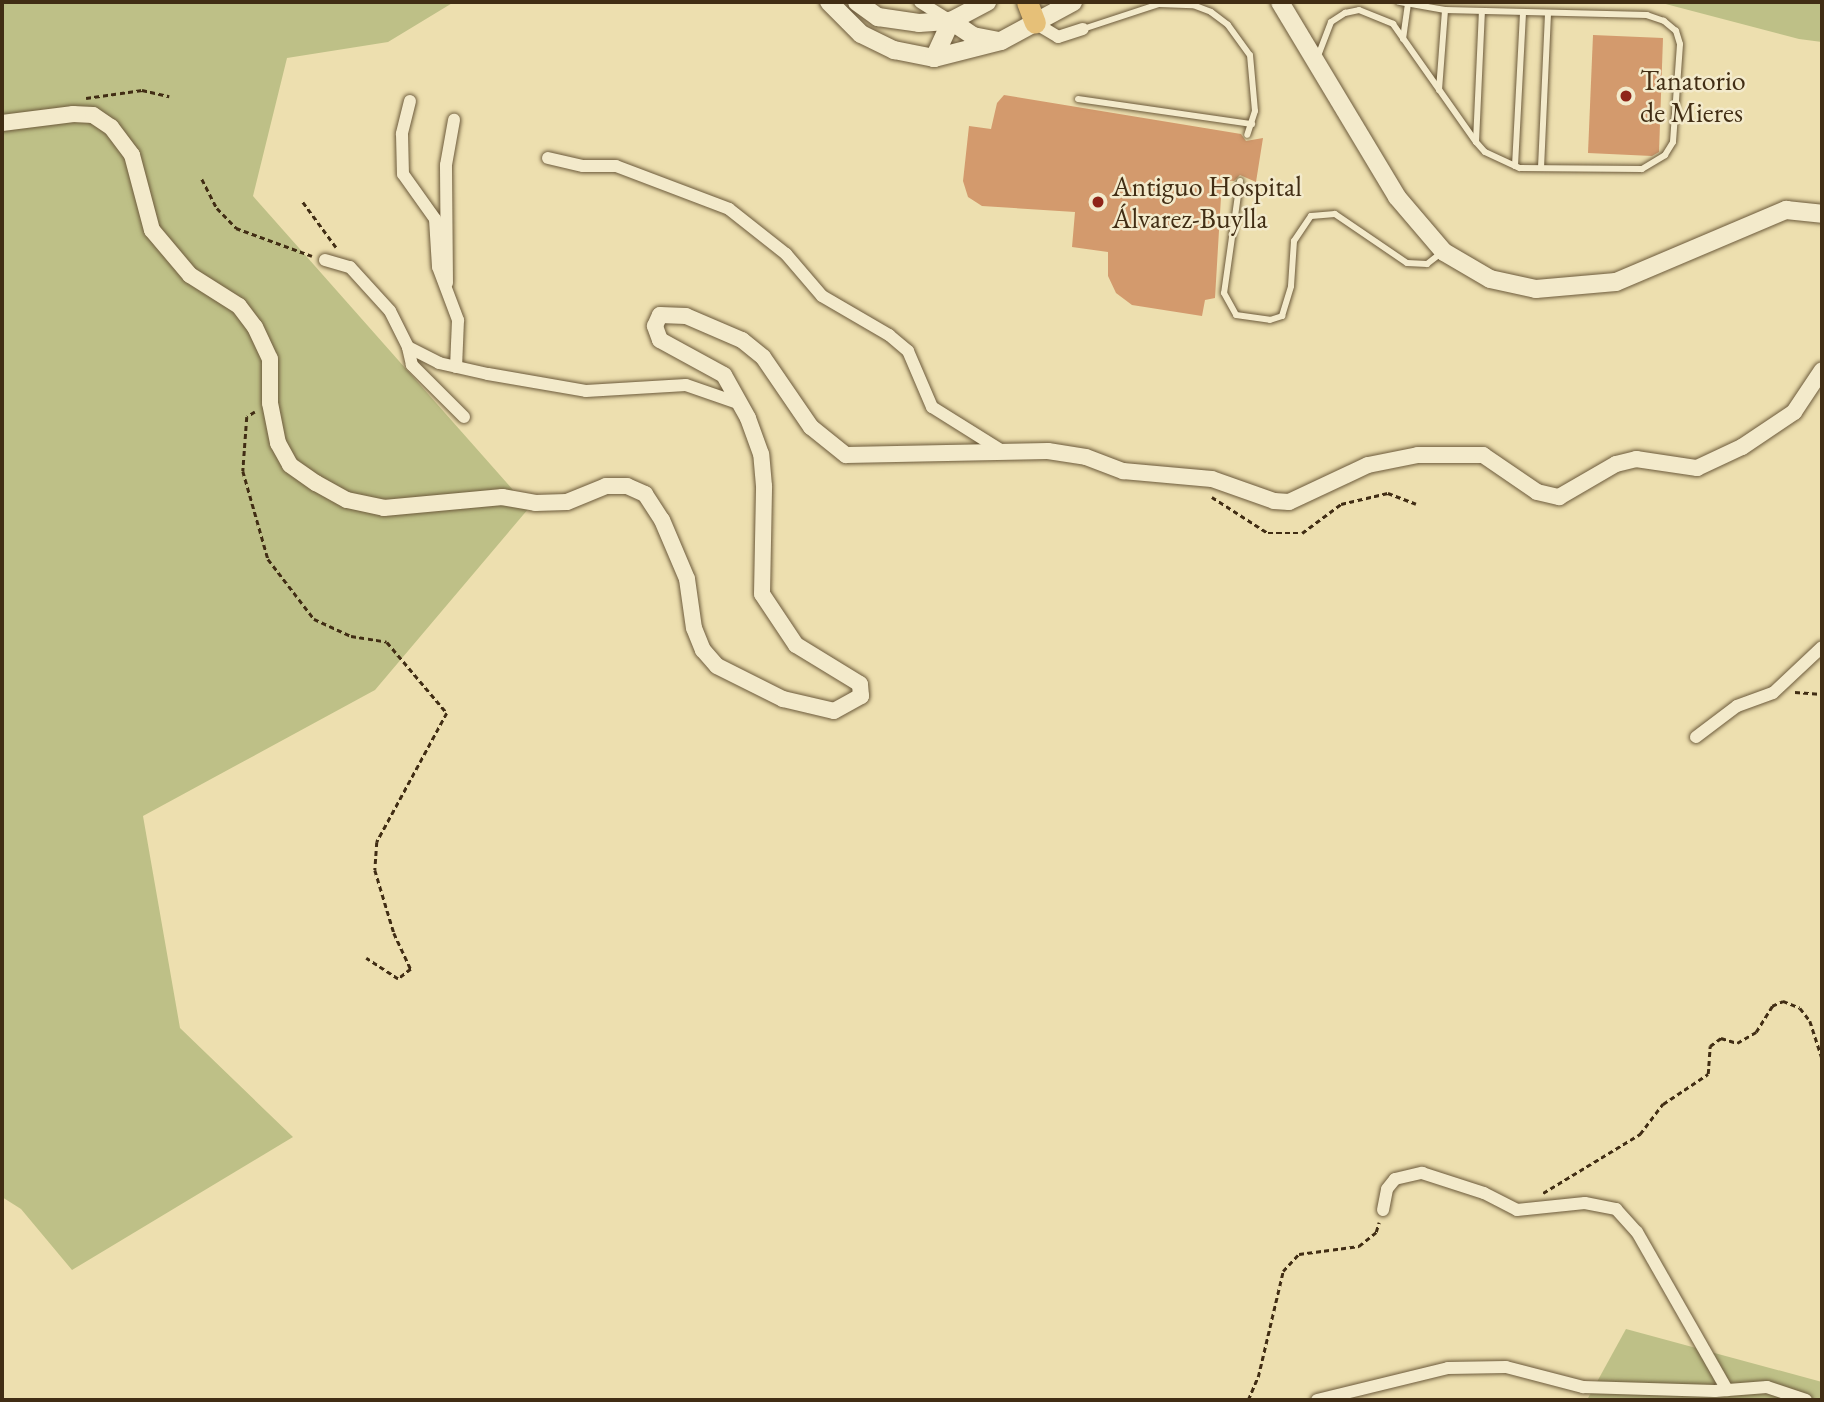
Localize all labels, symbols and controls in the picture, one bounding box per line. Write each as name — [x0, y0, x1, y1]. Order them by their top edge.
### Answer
place label: Tanatorio de Mieres — [1640, 63, 1746, 129]
marker: Tanatorio de Mieres — [1618, 88, 1634, 104]
place label: Antiguo Hospital Álvarez-Buylla — [1112, 169, 1302, 235]
marker: Antiguo Hospital Álvarez-Buylla — [1090, 194, 1106, 210]

